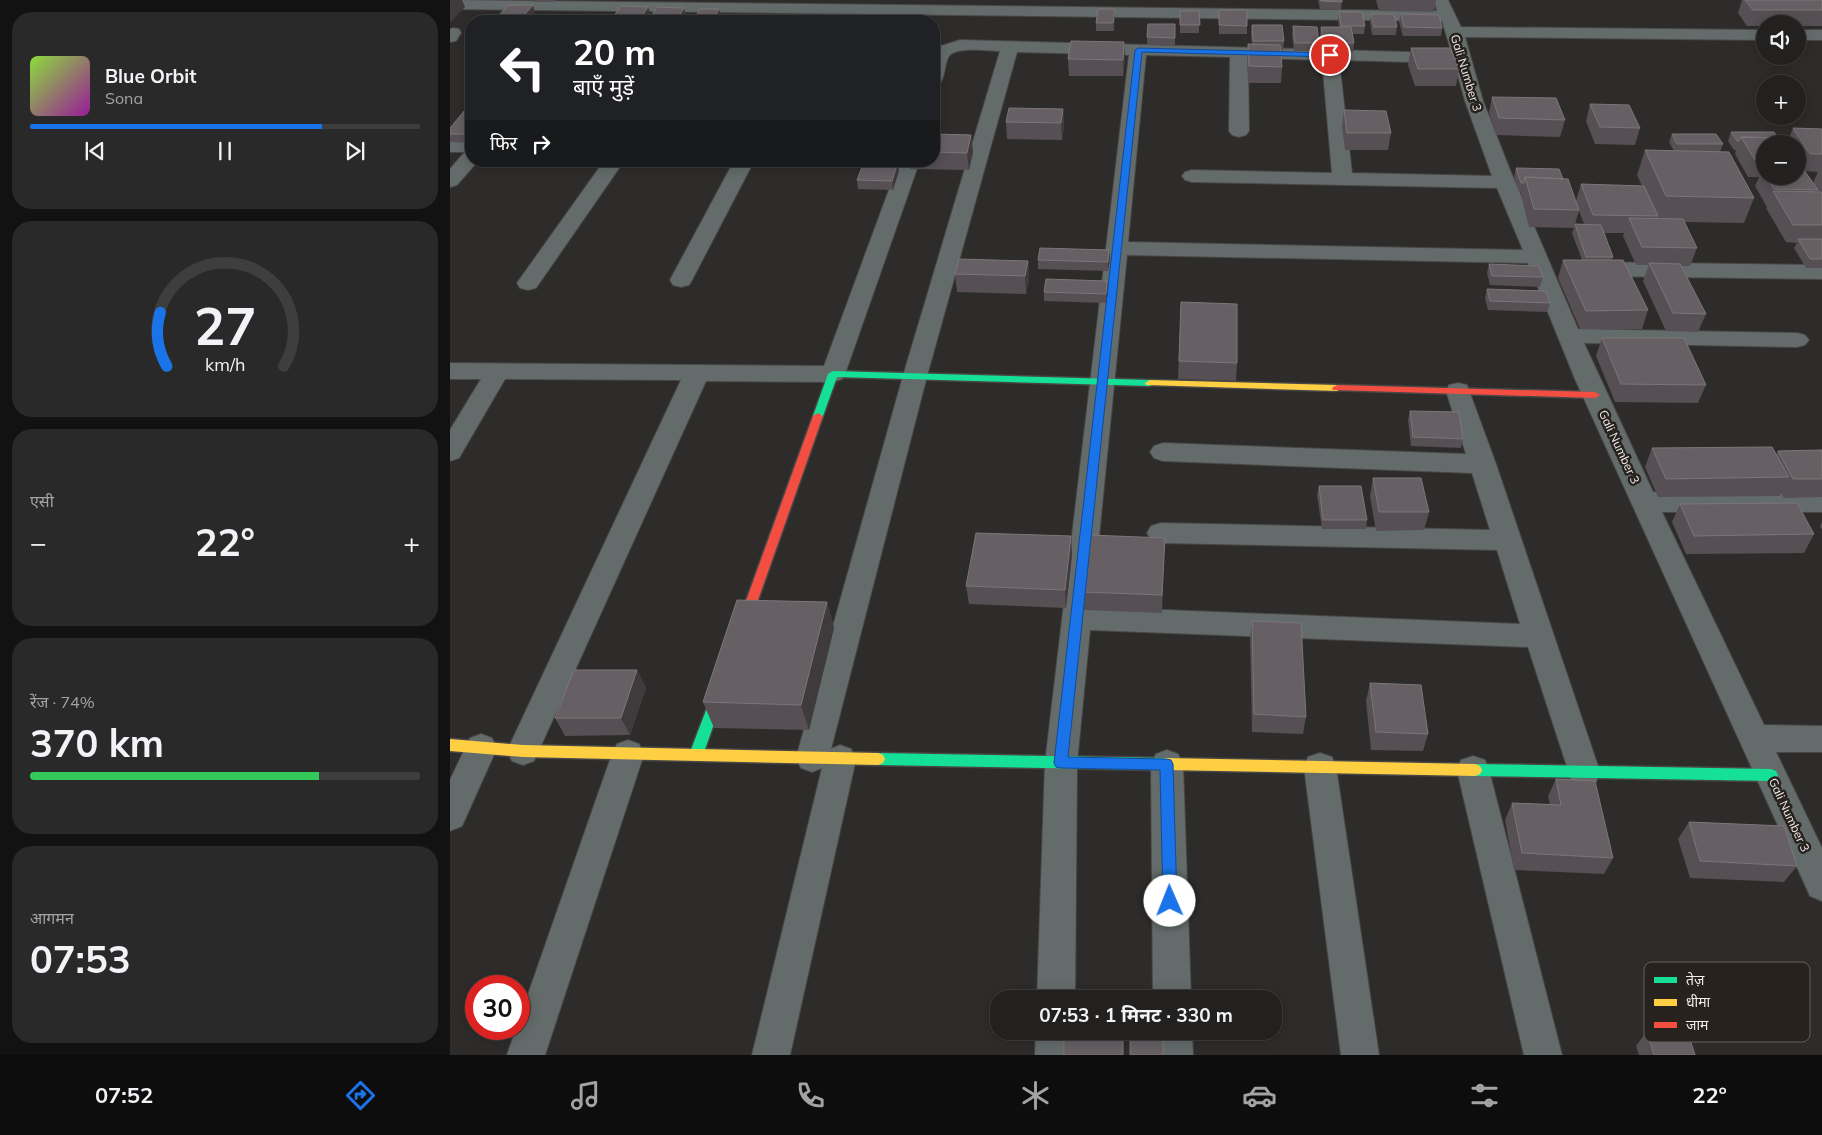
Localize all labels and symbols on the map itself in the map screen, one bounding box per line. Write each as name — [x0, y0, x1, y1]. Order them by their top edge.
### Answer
street label: Gali Number 3 — [1448, 33, 1485, 113]
pin — [1309, 34, 1351, 76]
street label: Gali Number 3 — [1596, 408, 1643, 486]
street label: Gali Number 3 — [1766, 776, 1813, 854]
position arrow — [1143, 874, 1195, 926]
legend — [1644, 962, 1810, 1042]
text: तेज़ — [1686, 971, 1705, 989]
speed limit sign: 30 — [465, 975, 530, 1040]
text: धीमा — [1686, 993, 1711, 1011]
text: जाम — [1686, 1016, 1709, 1034]

